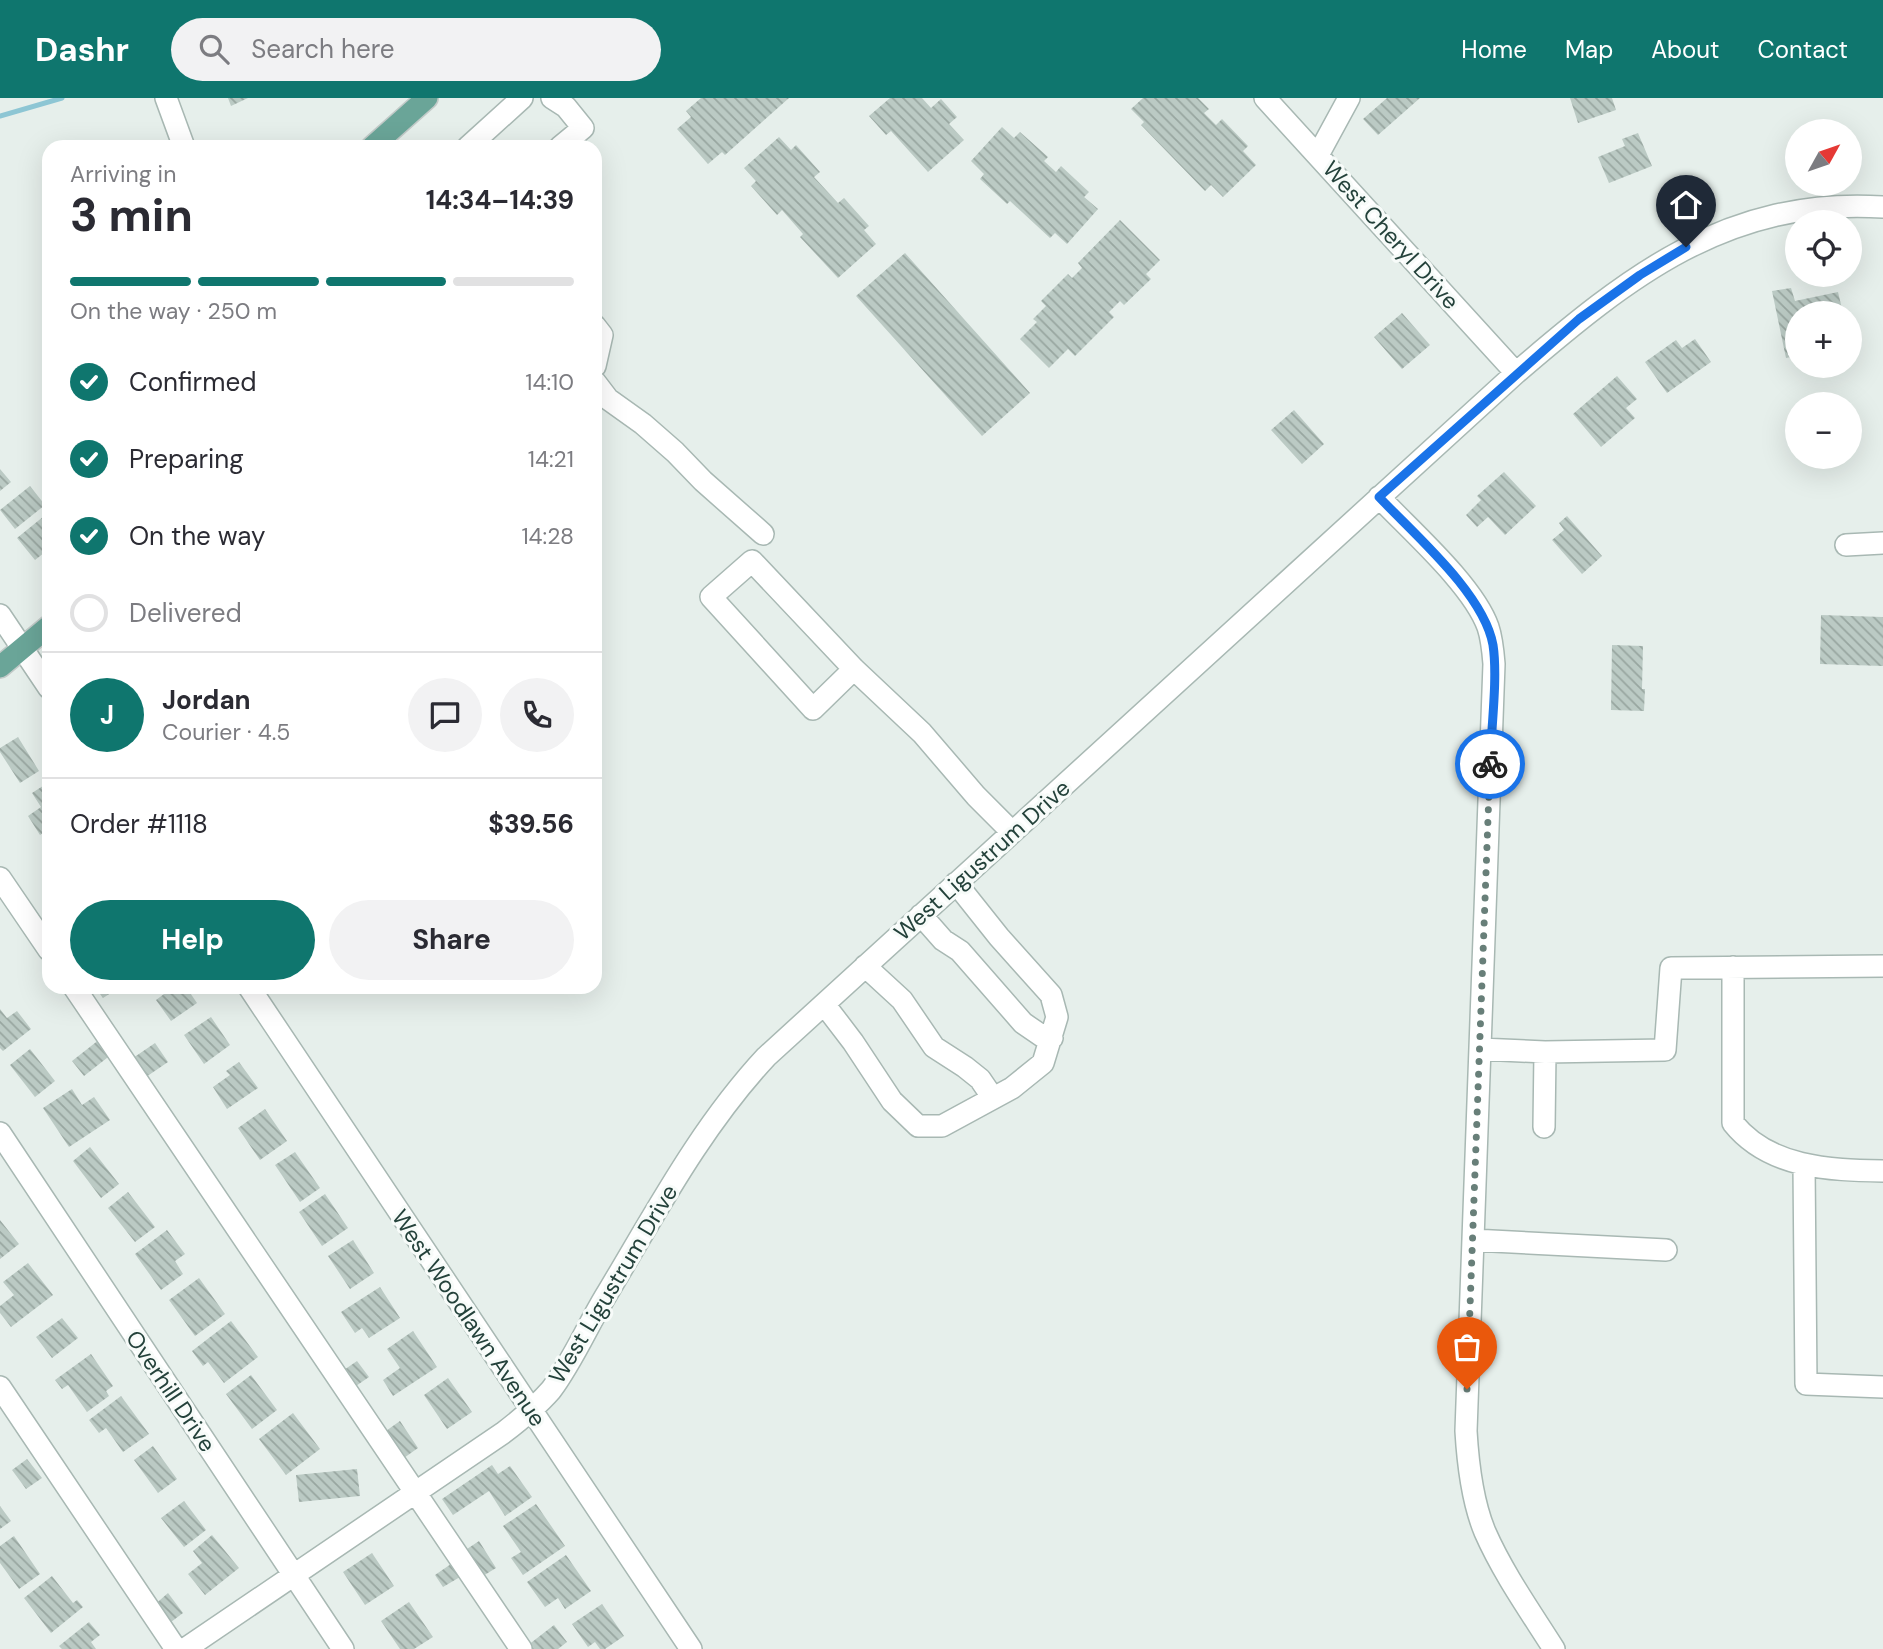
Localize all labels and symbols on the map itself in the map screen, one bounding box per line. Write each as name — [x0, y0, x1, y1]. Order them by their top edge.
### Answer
north arrow — [1785, 119, 1862, 196]
street label: West Cheryl Drive — [1316, 154, 1466, 316]
pin — [1656, 175, 1716, 247]
courier — [1455, 729, 1525, 799]
street label: West Ligustrum Drive — [888, 773, 1076, 947]
street label: West Ligustrum Drive — [542, 1179, 684, 1389]
street label: West Woodlawn Avenue — [385, 1204, 553, 1432]
pin — [1437, 1317, 1497, 1389]
street label: Overhill Drive — [119, 1324, 223, 1458]

